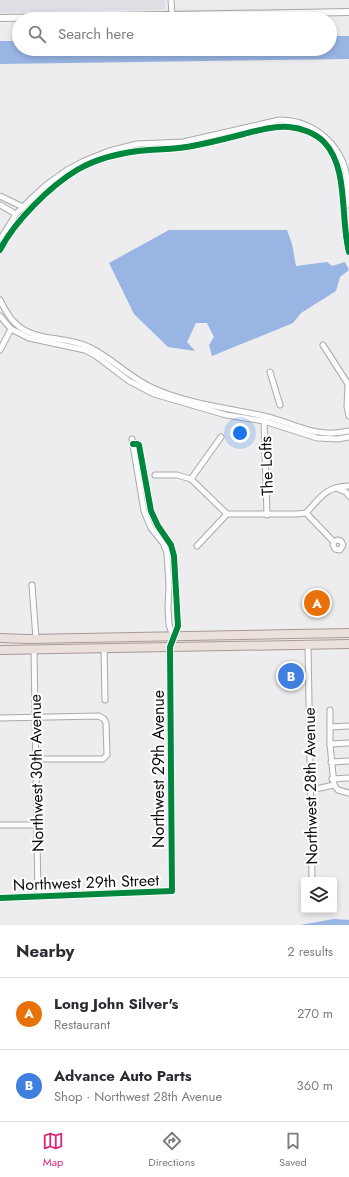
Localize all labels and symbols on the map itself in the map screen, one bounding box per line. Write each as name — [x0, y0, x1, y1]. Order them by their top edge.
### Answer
your location — [230, 423, 250, 443]
street label: The Lofts — [254, 436, 279, 496]
pin: A — [304, 588, 330, 618]
pin: B — [278, 661, 304, 691]
street label: Northwest 29th Avenue — [147, 690, 170, 848]
street label: Northwest 30th Avenue — [24, 694, 49, 852]
street label: Northwest 28th Avenue — [298, 707, 323, 865]
street label: Northwest 29th Street — [13, 868, 160, 897]

